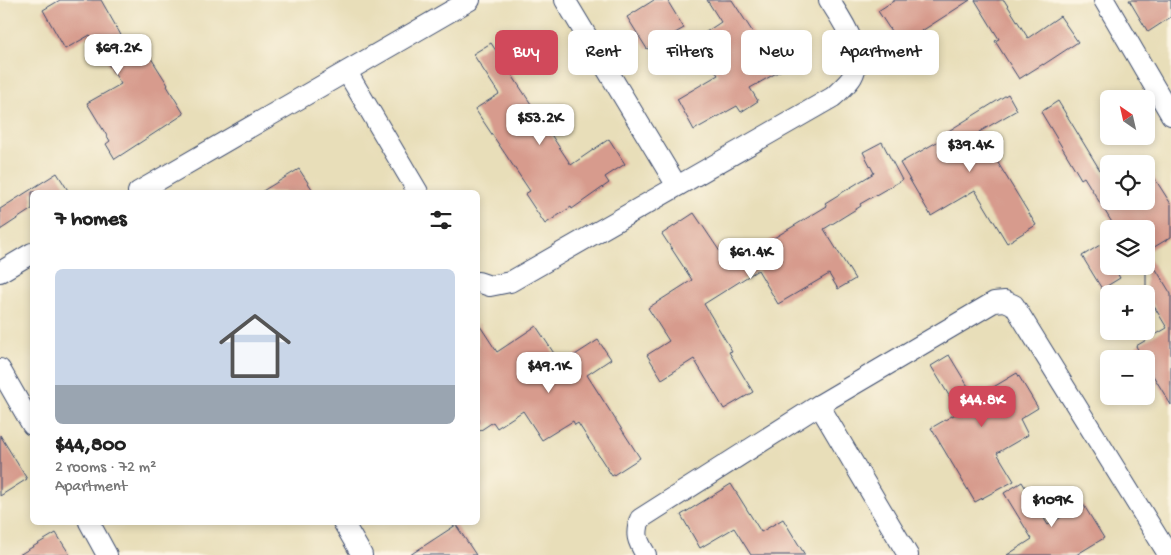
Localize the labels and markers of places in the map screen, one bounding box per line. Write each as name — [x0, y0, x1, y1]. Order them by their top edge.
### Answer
pin: $69.2K — [77, 34, 159, 76]
pin: $53.2K — [499, 104, 581, 146]
pin: $39.4K — [929, 130, 1011, 173]
pin: $61.4K — [710, 238, 792, 280]
pin: $49.1K — [508, 352, 590, 394]
pin: $44.8K — [941, 386, 1023, 428]
pin: $109K — [1017, 486, 1087, 528]

